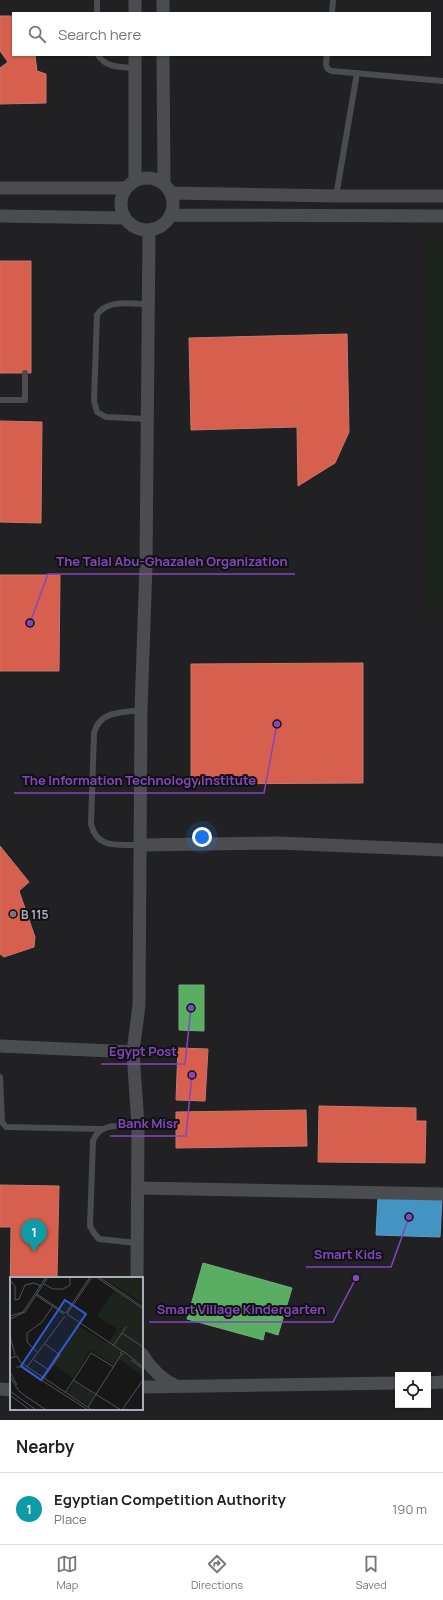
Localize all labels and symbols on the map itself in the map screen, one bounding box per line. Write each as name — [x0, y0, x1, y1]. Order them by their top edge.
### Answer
callout: The Talal Abu-Ghazaleh Organization — [48, 549, 295, 574]
text: The Talal Abu-Ghazaleh Organization — [56, 552, 288, 570]
callout: The Information Technology Institute — [14, 768, 264, 793]
text: The Information Technology Institute — [22, 771, 256, 789]
your location — [192, 827, 212, 847]
place label: B 115 — [21, 906, 49, 923]
marker: B 115 — [8, 909, 18, 919]
callout: Egypt Post — [101, 1039, 185, 1064]
text: Egypt Post — [109, 1042, 177, 1060]
callout: Bank Misr — [110, 1111, 186, 1136]
text: Bank Misr — [118, 1114, 178, 1132]
pin: 1 — [21, 1219, 47, 1252]
callout: Smart Kids — [306, 1242, 391, 1267]
text: Smart Kids — [314, 1245, 382, 1263]
inset map — [10, 1277, 143, 1410]
callout: Smart Village Kindergarten — [149, 1297, 333, 1322]
text: Smart Village Kindergarten — [157, 1300, 325, 1318]

